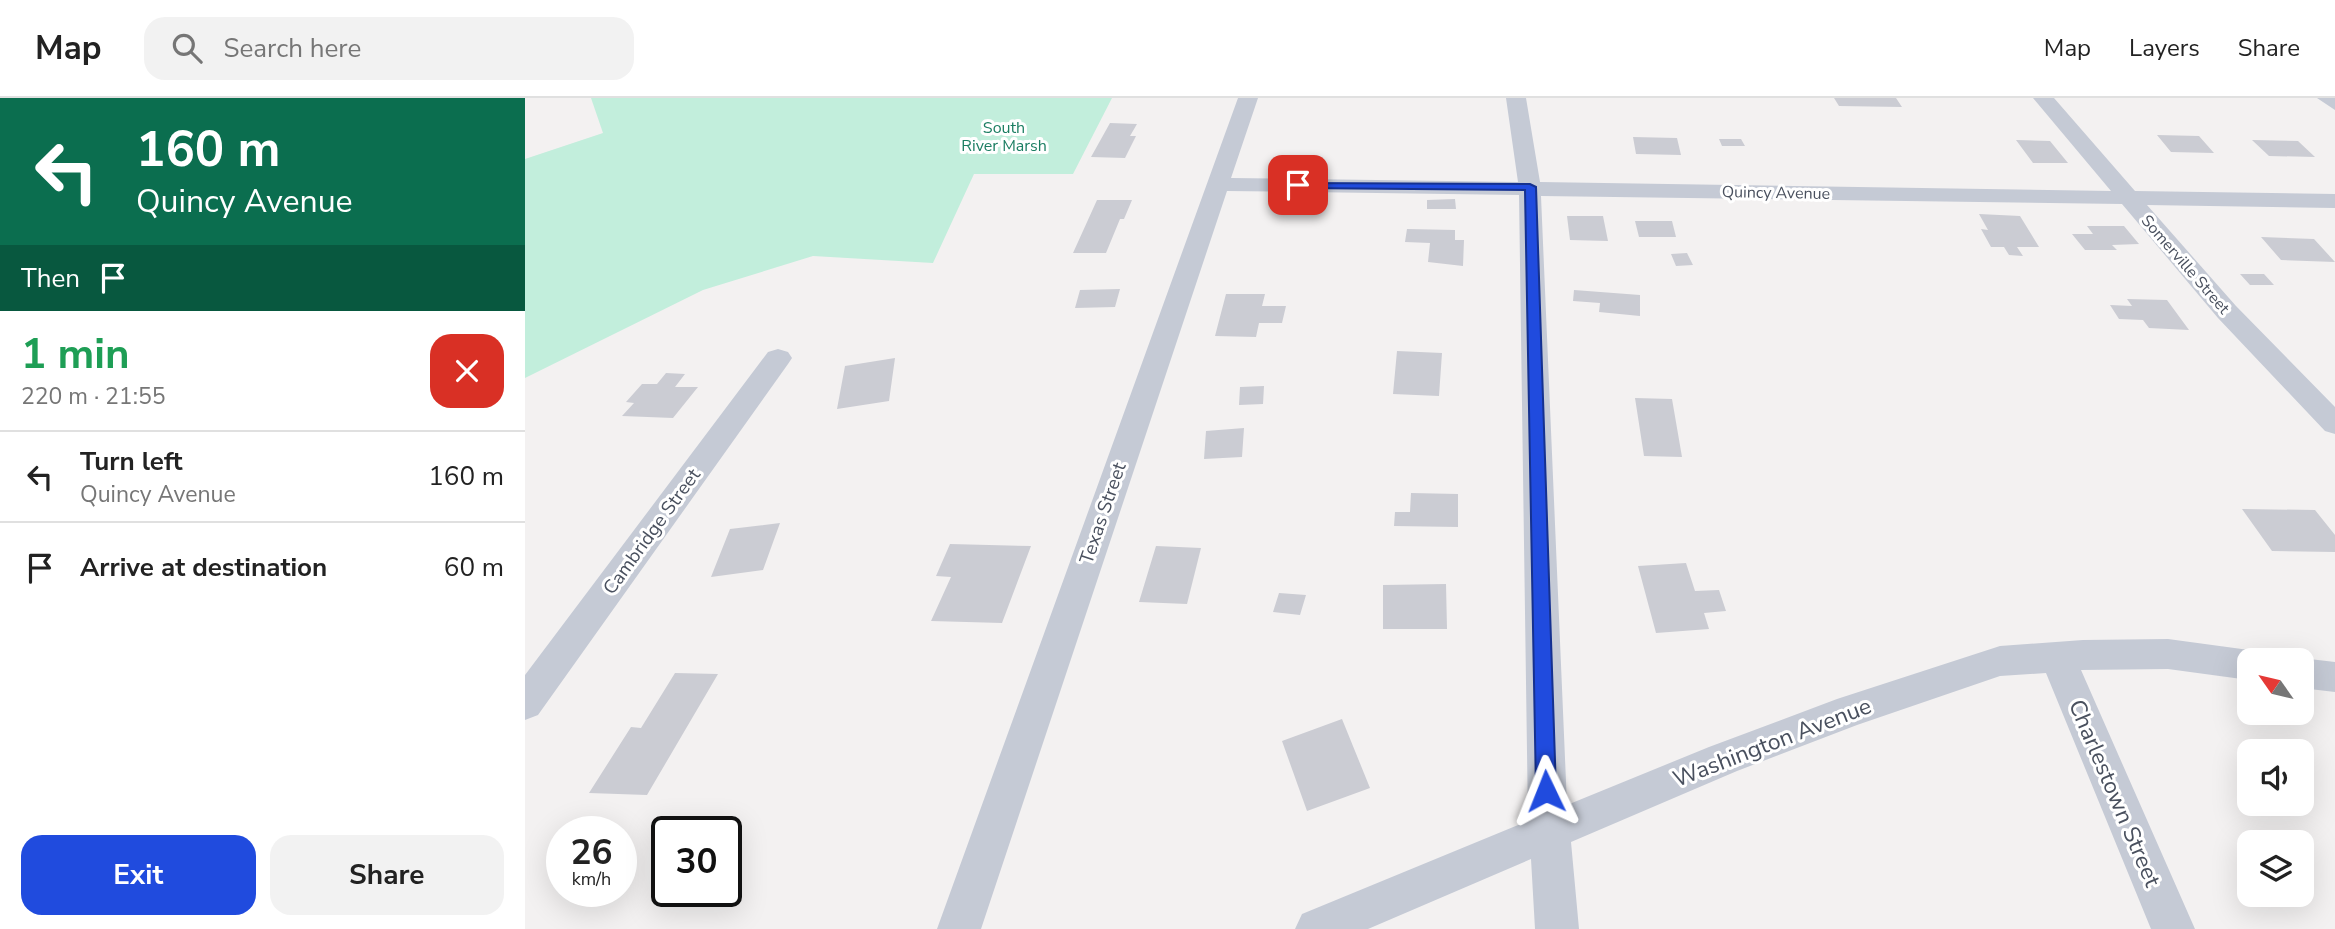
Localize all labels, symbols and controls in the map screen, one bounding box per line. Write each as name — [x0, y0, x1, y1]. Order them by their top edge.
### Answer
search box — [144, 17, 634, 80]
text: Map — [35, 26, 102, 71]
icon: search — [168, 29, 206, 67]
text: Search here — [224, 31, 361, 66]
text: Map — [2044, 32, 2091, 64]
text: Layers — [2129, 32, 2200, 64]
text: Share — [2238, 32, 2300, 64]
text: 160 m — [136, 116, 280, 183]
park label: South River Marsh — [961, 117, 1047, 157]
icon: left — [21, 126, 112, 217]
pin — [1268, 155, 1328, 215]
icon: arrive — [1279, 166, 1317, 204]
text: Quincy Avenue — [136, 180, 353, 223]
street label: Quincy Avenue — [1722, 181, 1830, 205]
street label: Somerville Street — [2136, 210, 2235, 319]
icon: arrive — [94, 259, 132, 297]
text: Then — [21, 261, 80, 296]
text: 1 min — [21, 326, 130, 383]
button: close — [430, 334, 504, 408]
text: 220 m · 21:55 — [21, 381, 166, 412]
text: Turn left — [80, 444, 183, 479]
icon: left — [21, 458, 59, 496]
text: 160 m — [428, 459, 504, 494]
street label: Texas Street — [1073, 459, 1133, 568]
street label: Cambridge Street — [597, 463, 707, 600]
text: Quincy Avenue — [80, 479, 236, 510]
icon: arrive — [21, 549, 59, 587]
text: Arrive at destination — [80, 550, 327, 585]
text: 60 m — [444, 550, 504, 585]
north arrow — [2237, 648, 2313, 724]
map controls — [2237, 648, 2314, 907]
street label: Washington Avenue — [1669, 690, 1876, 795]
street label: Charlestown Street — [2061, 695, 2168, 892]
button: sound — [2237, 739, 2314, 816]
position arrow — [1509, 754, 1583, 828]
speed limit sign: 30 — [651, 816, 742, 907]
text: 26 — [570, 829, 613, 876]
button: layers — [2237, 830, 2314, 907]
button: Exit — [21, 835, 256, 915]
button: Share — [270, 835, 504, 915]
text: km/h — [572, 867, 611, 891]

